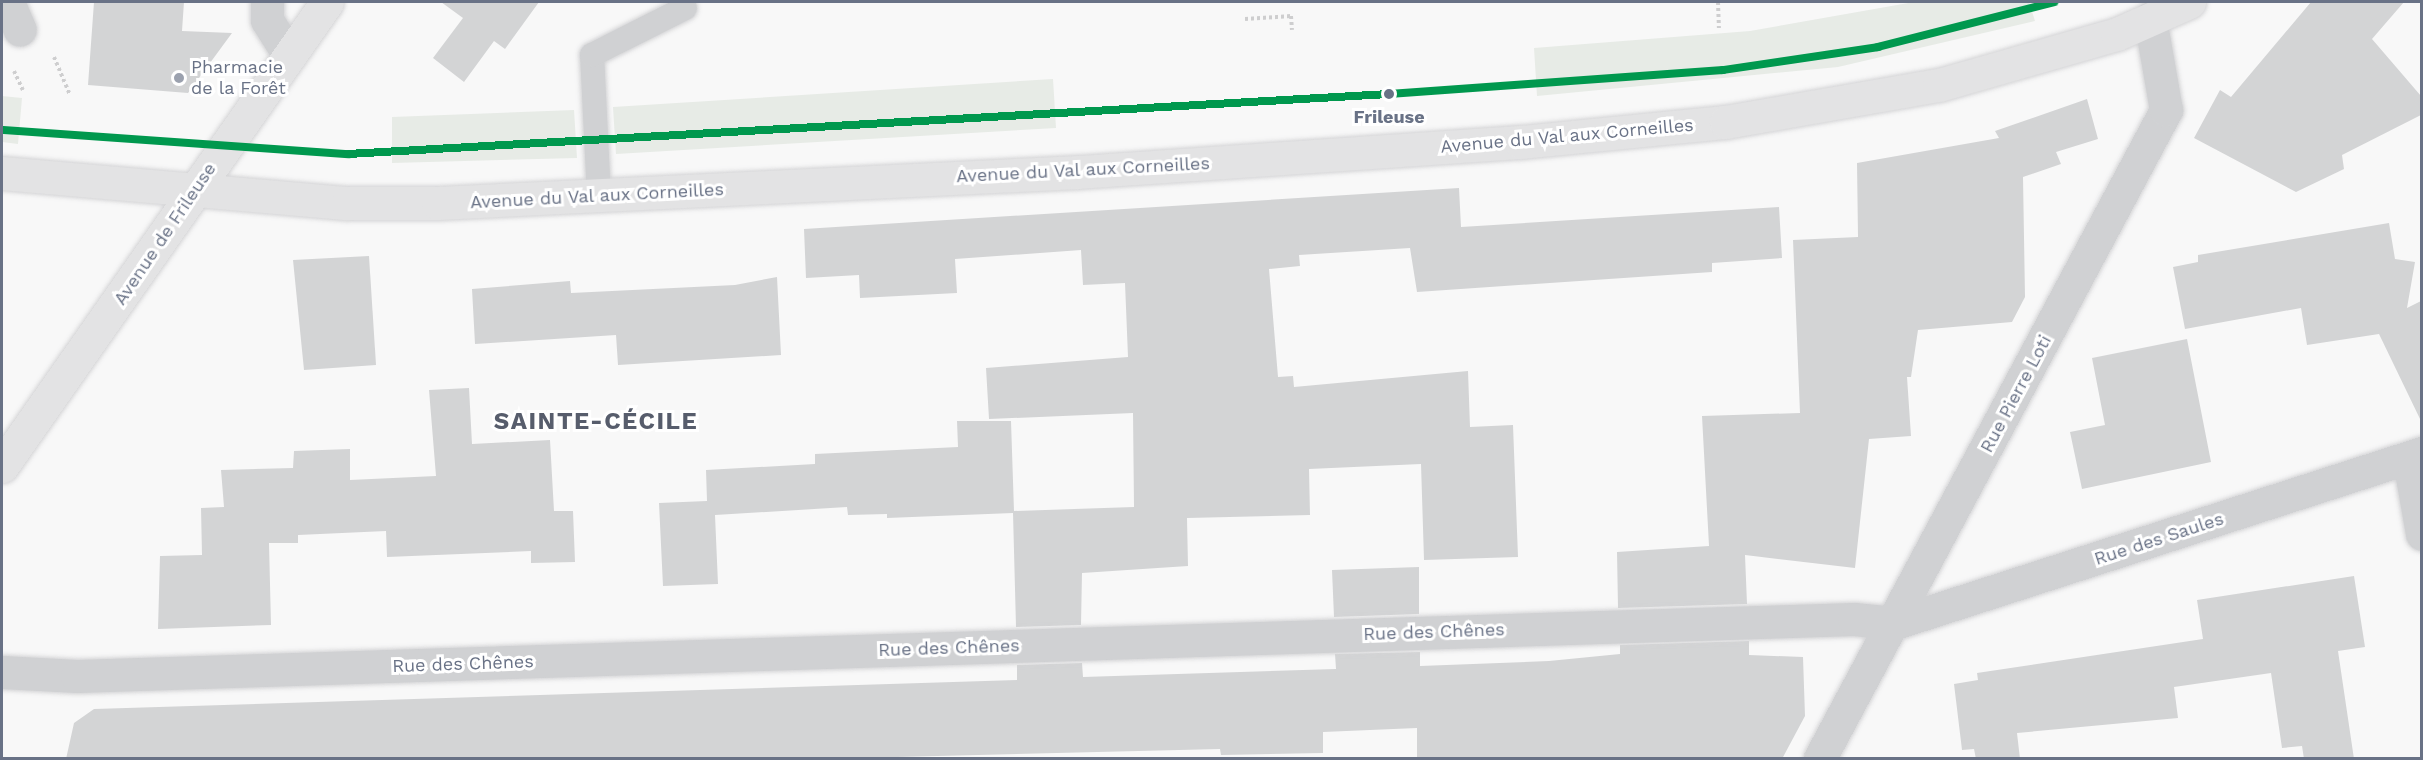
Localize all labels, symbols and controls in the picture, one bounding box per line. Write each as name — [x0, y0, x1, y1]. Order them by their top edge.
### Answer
place label: Pharmacie de la Forêt — [191, 57, 286, 100]
marker: Pharmacie de la Forêt — [172, 71, 186, 85]
marker: Frileuse — [1379, 84, 1399, 104]
place label: Frileuse — [1353, 106, 1425, 128]
street label: Avenue du Val aux Corneilles — [1439, 114, 1695, 158]
street label: Avenue du Val aux Corneilles — [955, 153, 1211, 187]
street label: Avenue de Frileuse — [109, 159, 221, 309]
street label: Avenue du Val aux Corneilles — [469, 179, 725, 213]
street label: Rue Pierre Loti — [1976, 332, 2056, 456]
district label: SAINTE-CÉCILE — [494, 408, 698, 436]
street label: Rue des Saules — [2092, 508, 2226, 570]
street label: Rue des Chênes — [1363, 619, 1505, 645]
street label: Rue des Chênes — [878, 635, 1020, 661]
street label: Rue des Chênes — [392, 651, 534, 677]

